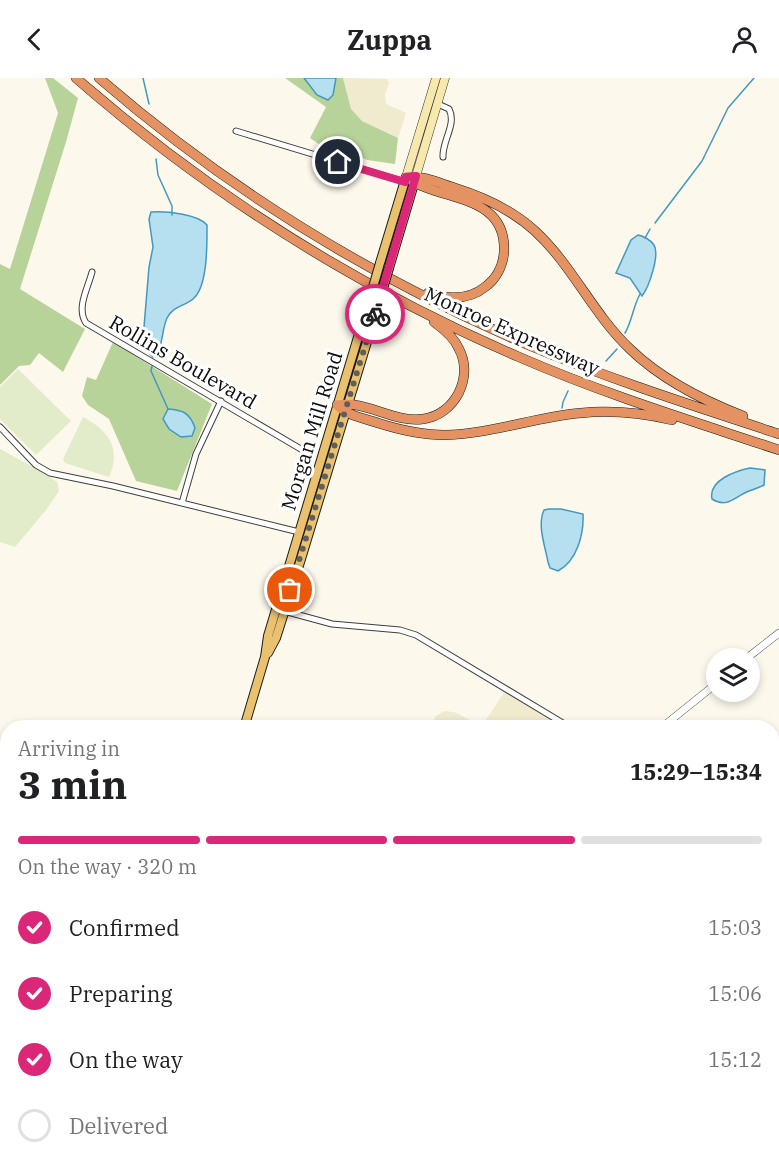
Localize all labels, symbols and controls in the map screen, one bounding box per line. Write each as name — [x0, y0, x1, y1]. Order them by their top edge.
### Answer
text: Zuppa — [347, 22, 432, 57]
icon: back — [18, 23, 51, 56]
icon: person — [728, 23, 761, 56]
pin — [312, 136, 363, 187]
icon: home — [321, 145, 354, 178]
street label: Monroe Expressway — [420, 280, 604, 381]
courier — [345, 284, 405, 344]
icon: bike — [359, 298, 392, 331]
street label: Rollins Boulevard — [105, 308, 262, 415]
street label: Morgan Mill Road — [275, 348, 349, 514]
pin — [264, 564, 315, 615]
icon: bag — [273, 573, 306, 606]
map controls — [706, 648, 760, 702]
button: layers — [706, 648, 760, 702]
text: Arriving in — [18, 735, 120, 762]
text: 15:29–15:34 — [630, 757, 762, 786]
text: 3 min — [18, 759, 127, 810]
text: On the way · 320 m — [18, 853, 197, 880]
icon: check — [18, 911, 51, 944]
text: Confirmed — [69, 913, 180, 942]
text: 15:03 — [708, 914, 762, 941]
icon: check — [18, 977, 51, 1010]
text: Preparing — [69, 979, 173, 1008]
text: 15:06 — [708, 980, 762, 1007]
icon: check — [18, 1043, 51, 1076]
text: On the way — [69, 1045, 183, 1074]
text: 15:12 — [708, 1046, 762, 1073]
text: Delivered — [69, 1111, 168, 1140]

